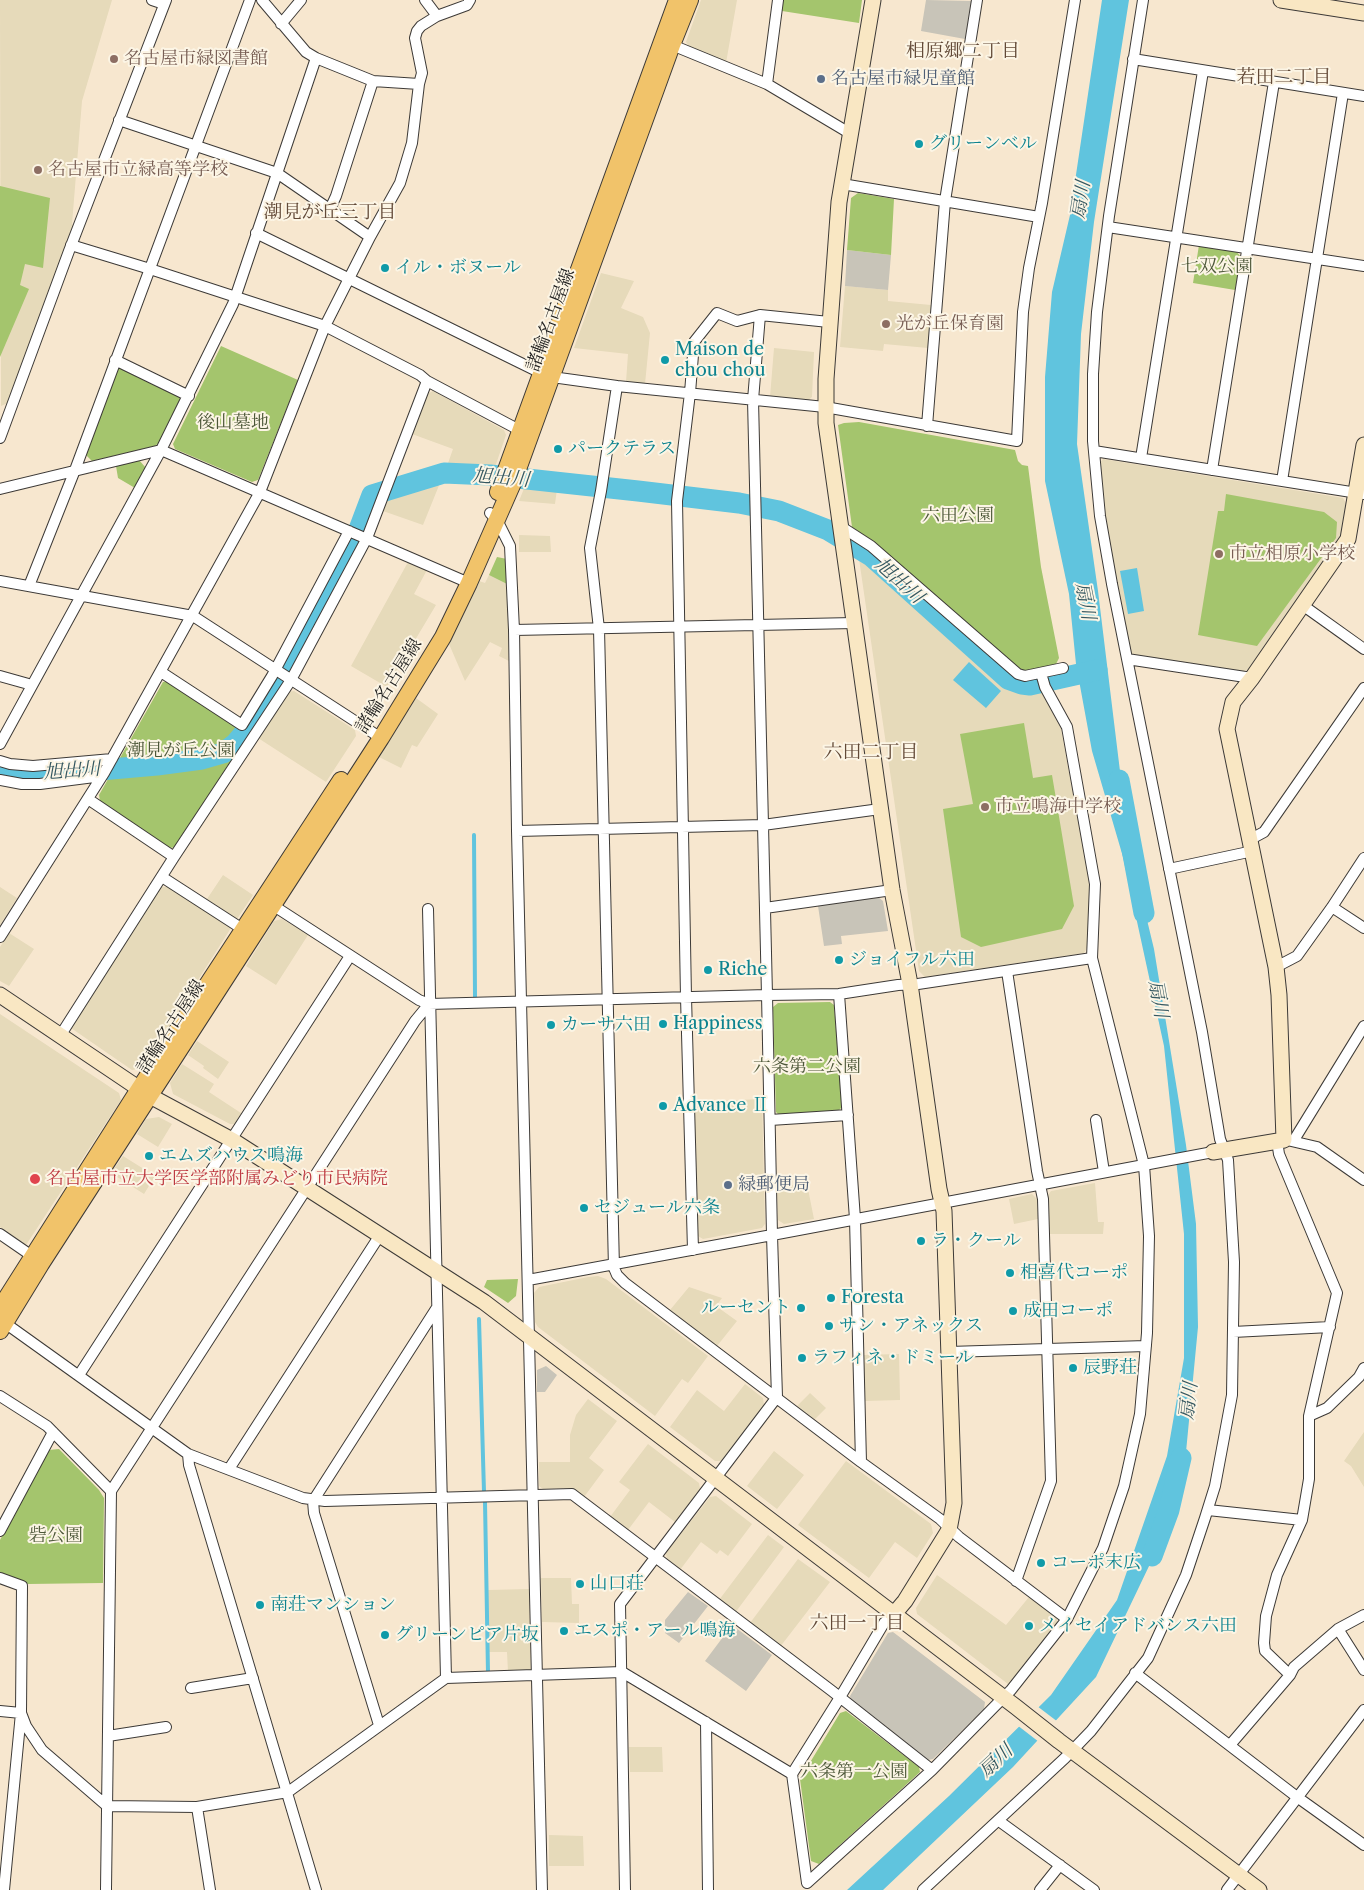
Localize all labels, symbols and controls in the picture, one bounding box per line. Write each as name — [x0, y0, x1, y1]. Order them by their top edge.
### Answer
district label: 相原郷二丁目 — [906, 41, 1020, 63]
place label: 名古屋市緑図書館 — [124, 48, 268, 70]
marker: 名古屋市緑図書館 — [108, 53, 120, 65]
district label: 若田二丁目 — [1237, 67, 1331, 89]
place label: 名古屋市緑児童館 — [831, 68, 975, 90]
marker: 名古屋市緑児童館 — [815, 73, 827, 85]
place label: グリーンベル — [929, 133, 1037, 155]
marker: グリーンベル — [913, 138, 925, 150]
place label: 名古屋市立緑高等学校 — [48, 159, 228, 181]
marker: 名古屋市立緑高等学校 — [32, 164, 44, 176]
water label: 扇川 — [1067, 179, 1095, 221]
district label: 潮見が丘三丁目 — [264, 202, 396, 224]
park label: 七双公園 — [1181, 256, 1253, 278]
place label: イル・ボヌール — [395, 257, 521, 279]
marker: イル・ボヌール — [379, 262, 391, 274]
street label: 諸輪名古屋線 — [522, 266, 580, 374]
place label: 光が丘保育園 — [896, 313, 1004, 335]
marker: 光が丘保育園 — [880, 318, 892, 330]
place label: Maison de chou chou — [675, 339, 765, 382]
marker: Maison de chou chou — [659, 354, 671, 366]
park label: 後山墓地 — [197, 412, 269, 434]
place label: パークテラス — [568, 438, 676, 460]
marker: パークテラス — [552, 443, 564, 455]
water label: 旭出川 — [472, 464, 530, 492]
park label: 六田公園 — [922, 505, 994, 527]
place label: 市立相原小学校 — [1229, 543, 1355, 565]
marker: 市立相原小学校 — [1213, 548, 1225, 560]
water label: 旭出川 — [870, 553, 928, 609]
water label: 扇川 — [1070, 580, 1100, 622]
street label: 諸輪名古屋線 — [351, 634, 427, 738]
park label: 潮見が丘公園 — [127, 740, 235, 762]
district label: 六田二丁目 — [824, 742, 918, 764]
water label: 旭出川 — [43, 758, 101, 784]
place label: 市立鳴海中学校 — [995, 796, 1121, 818]
marker: 市立鳴海中学校 — [979, 801, 991, 813]
place label: ジョイフル六田 — [849, 949, 975, 971]
marker: ジョイフル六田 — [833, 954, 845, 966]
place label: Riche — [718, 959, 767, 981]
marker: Riche — [702, 964, 714, 976]
street label: 諸輪名古屋線 — [133, 976, 209, 1078]
water label: 扇川 — [1143, 978, 1173, 1020]
place label: Happiness — [673, 1013, 762, 1035]
place label: カーサ六田 — [561, 1014, 651, 1036]
marker: Happiness — [657, 1018, 669, 1030]
marker: カーサ六田 — [545, 1019, 557, 1031]
park label: 六条第二公園 — [753, 1056, 861, 1078]
place label: Advance Ⅱ — [673, 1095, 769, 1117]
marker: Advance Ⅱ — [657, 1100, 669, 1112]
place label: エムズハウス鳴海 — [159, 1145, 303, 1167]
marker: エムズハウス鳴海 — [143, 1150, 155, 1162]
place label: 名古屋市立大学医学部附属みどり市民病院 — [46, 1168, 388, 1190]
marker: 名古屋市立大学医学部附属みどり市民病院 — [28, 1172, 42, 1186]
place label: 緑郵便局 — [738, 1174, 810, 1196]
marker: 緑郵便局 — [722, 1179, 734, 1191]
place label: セジュール六条 — [594, 1197, 720, 1219]
marker: セジュール六条 — [578, 1202, 590, 1214]
place label: ラ・クール — [931, 1230, 1021, 1252]
marker: ラ・クール — [915, 1235, 927, 1247]
place label: 相喜代コーポ — [1020, 1262, 1128, 1284]
marker: 相喜代コーポ — [1004, 1267, 1016, 1279]
place label: Foresta — [841, 1287, 904, 1309]
marker: Foresta — [825, 1292, 837, 1304]
place label: ルーセント — [701, 1297, 791, 1319]
place label: 成田コーポ — [1023, 1300, 1113, 1322]
marker: ルーセント — [795, 1302, 807, 1314]
marker: 成田コーポ — [1007, 1305, 1019, 1317]
place label: サン・アネックス — [839, 1315, 983, 1337]
marker: サン・アネックス — [823, 1320, 835, 1332]
place label: ラフィネ・ドミール — [812, 1347, 974, 1369]
marker: ラフィネ・ドミール — [796, 1352, 808, 1364]
place label: 辰野荘 — [1083, 1357, 1137, 1379]
marker: 辰野荘 — [1067, 1362, 1079, 1374]
water label: 扇川 — [1175, 1381, 1203, 1421]
park label: 砦公園 — [29, 1525, 83, 1547]
place label: コーポ末広 — [1051, 1552, 1141, 1574]
marker: コーポ末広 — [1035, 1557, 1047, 1569]
place label: 山口荘 — [590, 1573, 644, 1595]
marker: 山口荘 — [574, 1578, 586, 1590]
place label: 南荘マンション — [270, 1594, 396, 1616]
marker: 南荘マンション — [254, 1599, 266, 1611]
district label: 六田一丁目 — [810, 1613, 904, 1635]
place label: メイセイアドバンス六田 — [1039, 1615, 1237, 1637]
place label: エスポ・アール鳴海 — [574, 1620, 735, 1642]
marker: メイセイアドバンス六田 — [1023, 1620, 1035, 1632]
place label: グリーンピア片坂 — [395, 1624, 539, 1646]
marker: エスポ・アール鳴海 — [558, 1625, 570, 1637]
marker: グリーンピア片坂 — [379, 1629, 391, 1641]
water label: 扇川 — [974, 1740, 1018, 1782]
park label: 六条第一公園 — [800, 1761, 908, 1783]

